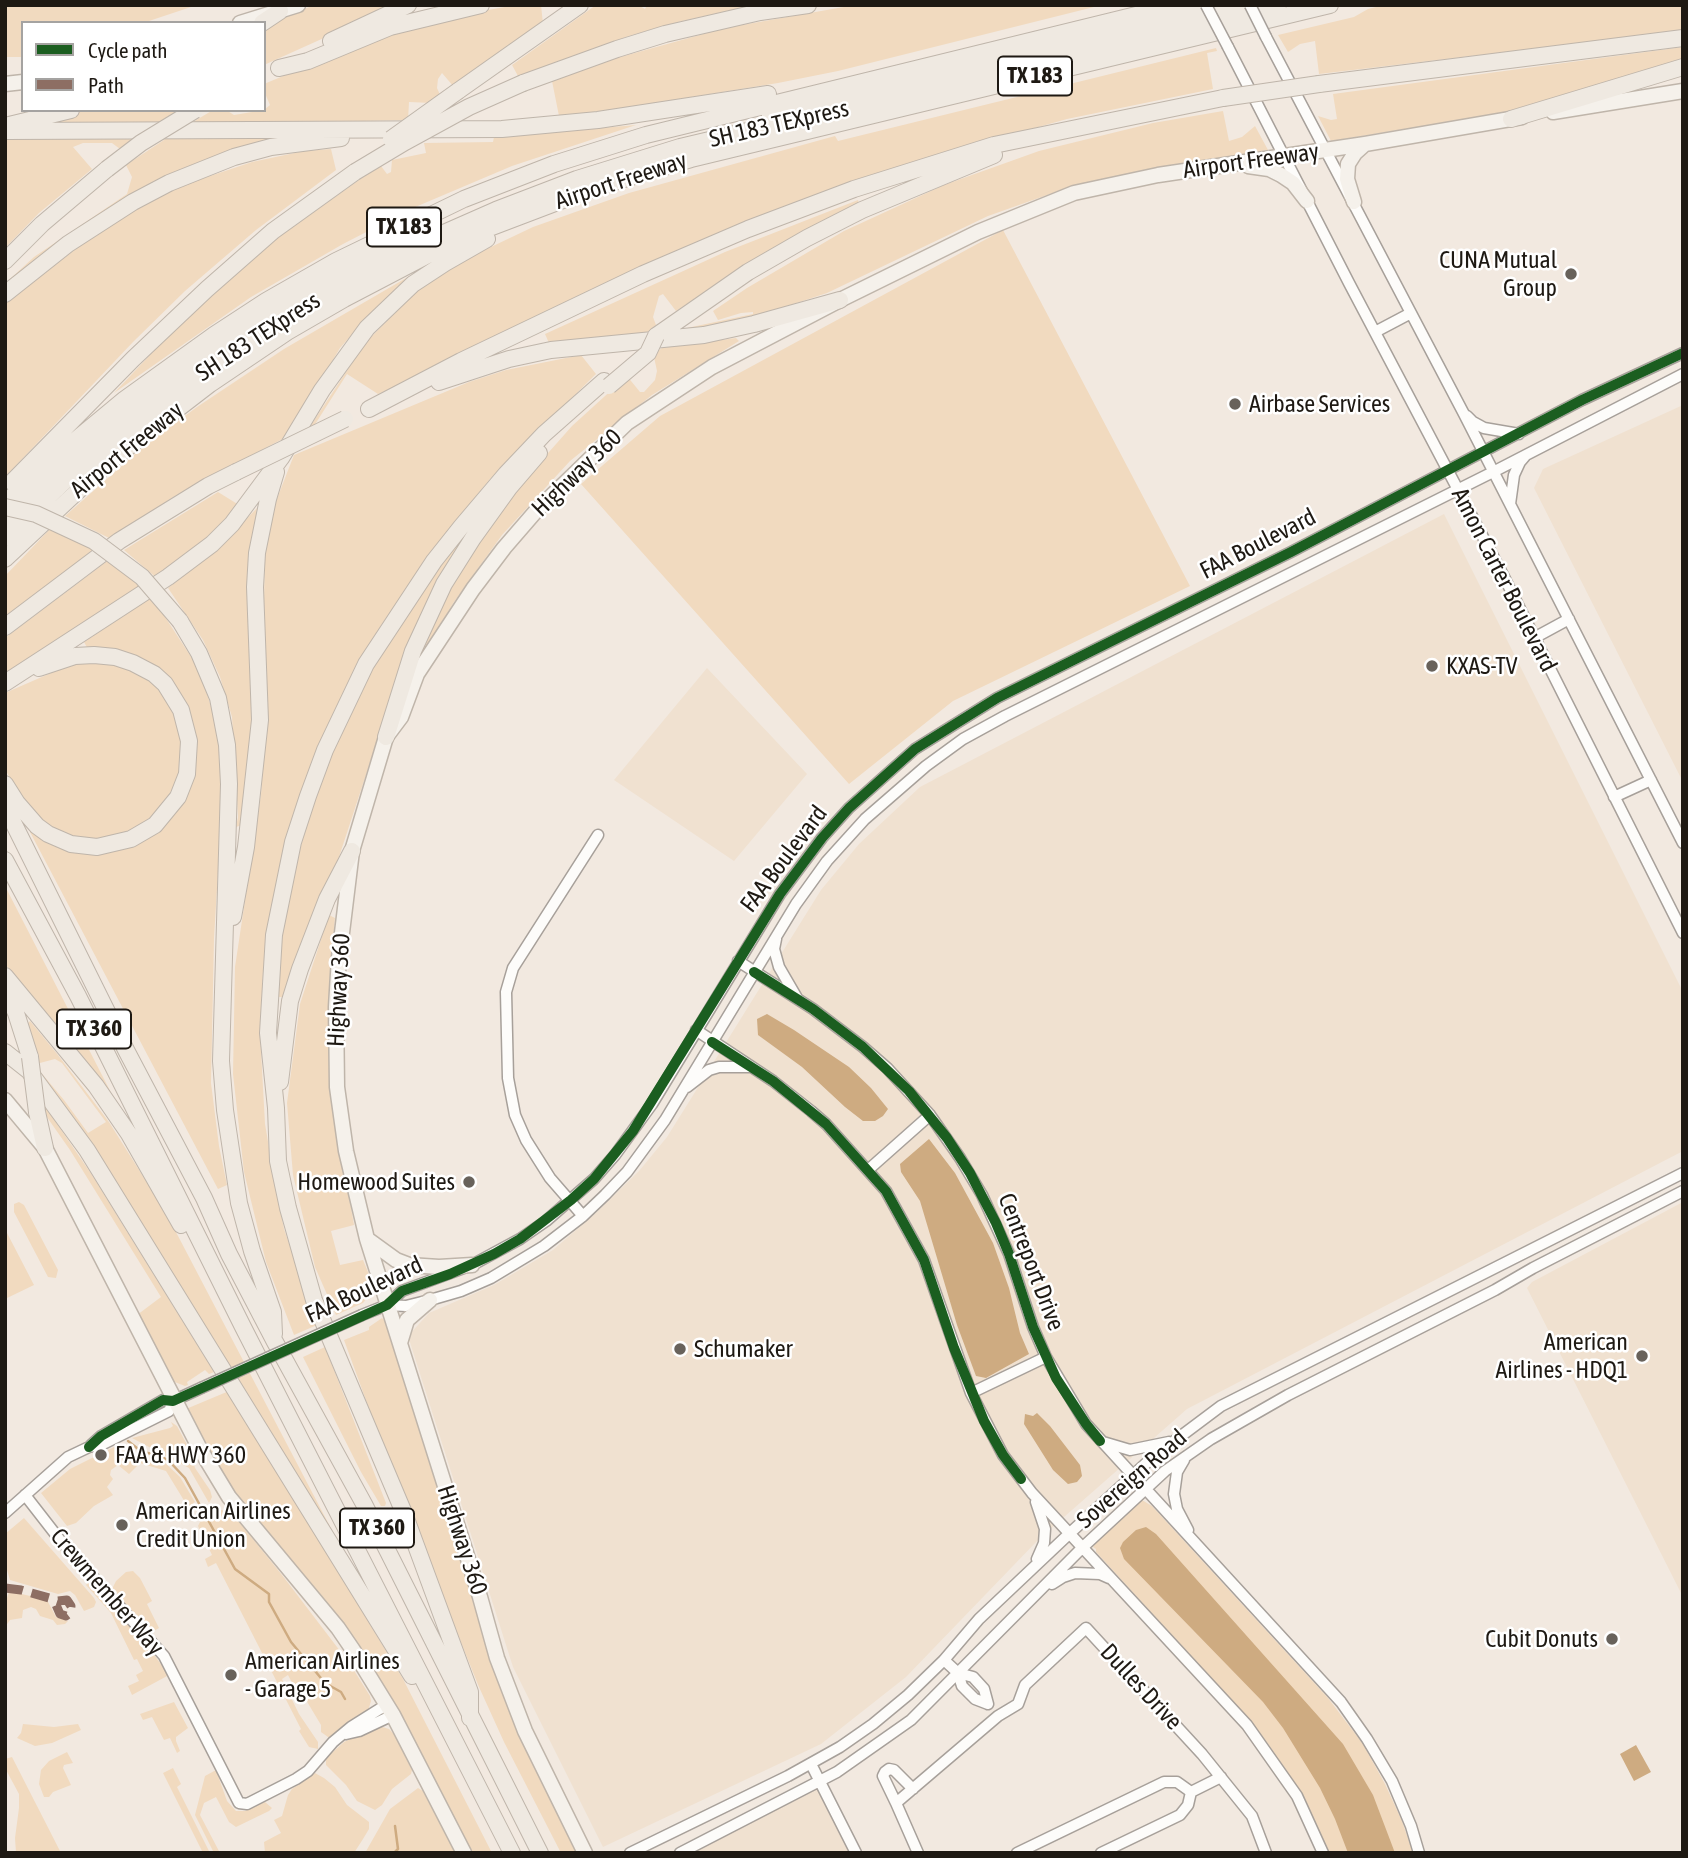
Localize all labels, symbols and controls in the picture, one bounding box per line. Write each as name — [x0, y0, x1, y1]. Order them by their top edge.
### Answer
legend — [21, 21, 266, 112]
text: Cycle path — [88, 38, 167, 62]
road number: TX 183 — [998, 57, 1072, 96]
text: Path — [88, 73, 124, 97]
street label: SH 183 TEXpress — [706, 94, 852, 154]
street label: Airport Freeway — [1181, 137, 1321, 185]
street label: Airport Freeway — [551, 146, 691, 216]
road number: TX 183 — [367, 208, 441, 246]
place label: CUNA Mutual Group — [1439, 246, 1557, 302]
marker: CUNA Mutual Group — [1563, 266, 1579, 282]
street label: SH 183 TEXpress — [190, 286, 326, 388]
place label: Airbase Services — [1249, 390, 1390, 418]
street label: Airport Freeway — [65, 396, 189, 504]
marker: Airbase Services — [1227, 396, 1243, 412]
street label: Highway 360 — [526, 423, 628, 523]
street label: Amon Carter Boulevard — [1445, 483, 1563, 677]
street label: FAA Boulevard — [1195, 503, 1321, 585]
place label: KXAS-TV — [1446, 652, 1517, 680]
marker: KXAS-TV — [1424, 658, 1440, 674]
street label: FAA Boulevard — [734, 800, 834, 918]
street label: Highway 360 — [322, 932, 356, 1048]
road number: TX 360 — [57, 1010, 131, 1048]
place label: Homewood Suites — [297, 1168, 455, 1196]
marker: Homewood Suites — [461, 1174, 477, 1190]
street label: Centreport Drive — [992, 1189, 1070, 1335]
street label: FAA Boulevard — [301, 1250, 427, 1330]
place label: American Airlines - HDQ1 — [1495, 1328, 1628, 1384]
place label: Schumaker — [694, 1335, 793, 1363]
marker: Schumaker — [672, 1341, 688, 1357]
marker: American Airlines - HDQ1 — [1634, 1348, 1650, 1364]
street label: Sovereign Road — [1071, 1423, 1193, 1535]
place label: FAA & HWY 360 — [115, 1441, 246, 1469]
marker: FAA & HWY 360 — [93, 1447, 109, 1463]
street label: Highway 360 — [431, 1481, 493, 1599]
place label: American Airlines Credit Union — [136, 1497, 291, 1553]
road number: TX 360 — [340, 1508, 414, 1548]
marker: American Airlines Credit Union — [114, 1517, 130, 1533]
street label: Crewmember Way — [44, 1523, 170, 1661]
place label: Cubit Donuts — [1485, 1625, 1598, 1653]
marker: Cubit Donuts — [1604, 1631, 1620, 1647]
street label: Dulles Drive — [1094, 1638, 1188, 1736]
place label: American Airlines - Garage 5 — [245, 1647, 400, 1703]
marker: American Airlines - Garage 5 — [223, 1667, 239, 1683]

